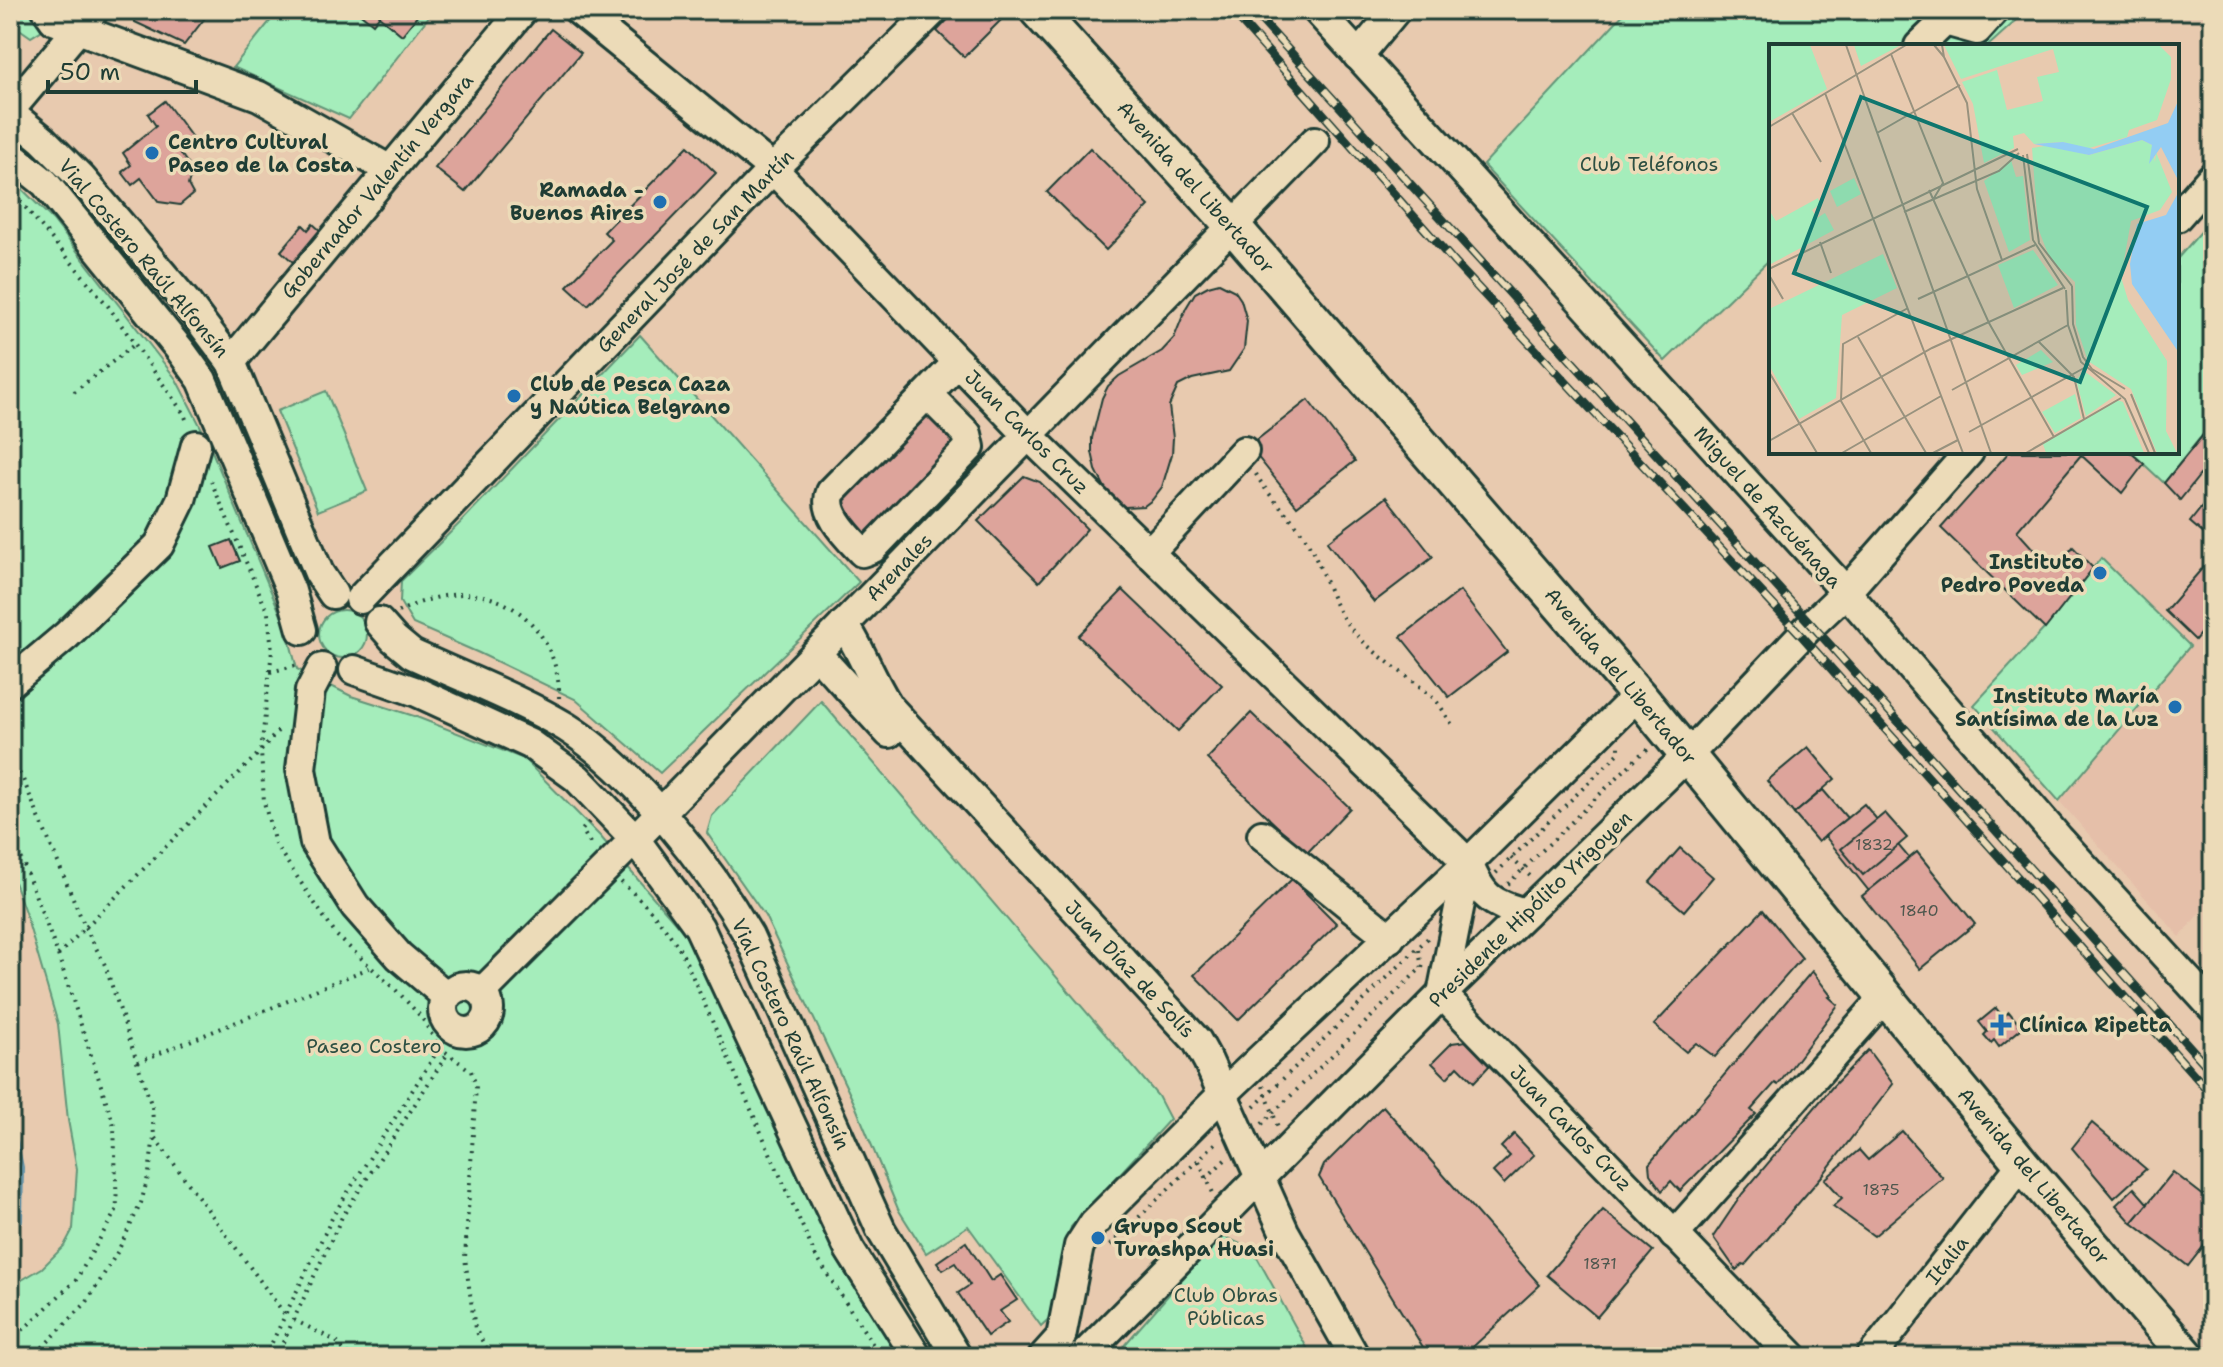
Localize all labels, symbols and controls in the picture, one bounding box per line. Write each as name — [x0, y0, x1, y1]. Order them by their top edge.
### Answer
scale bar — [48, 44, 196, 94]
inset map — [1769, 44, 2179, 454]
text: 50 m — [60, 56, 120, 88]
street label: Gobernador Valentín Vergara — [275, 68, 479, 304]
street label: Avenida del Libertador — [1112, 95, 1280, 279]
place label: Centro Cultural Paseo de la Costa — [168, 129, 354, 178]
marker: Centro Cultural Paseo de la Costa — [143, 144, 161, 162]
street label: General José de San Martín — [591, 144, 799, 358]
park label: Club Teléfonos — [1580, 151, 1718, 177]
street label: Vial Costero Raúl Alfonsín — [53, 153, 235, 363]
place label: Ramada - Buenos Aires — [510, 177, 644, 226]
marker: Ramada - Buenos Aires — [651, 193, 669, 211]
street label: Juan Carlos Cruz — [959, 364, 1095, 500]
place label: Club de Pesca Caza y Naútica Belgrano — [530, 371, 730, 420]
marker: Club de Pesca Caza y Naútica Belgrano — [505, 387, 523, 405]
street label: Miguel de Azcuénaga — [1688, 421, 1848, 594]
street label: Arenales — [860, 527, 938, 607]
place label: Instituto Pedro Poveda — [1941, 549, 2084, 598]
marker: Instituto Pedro Poveda — [2091, 564, 2109, 582]
street label: Avenida del Libertador — [1539, 582, 1703, 770]
place label: Instituto María Santísima de la Luz — [1955, 683, 2159, 732]
marker: Instituto María Santísima de la Luz — [2166, 698, 2184, 716]
street label: Presidente Hipólito Yrigoyen — [1423, 805, 1637, 1013]
house number: 1832 — [1855, 834, 1893, 855]
street label: Juan Díaz de Solís — [1059, 895, 1201, 1043]
house number: 1840 — [1899, 900, 1939, 921]
street label: Vial Costero Raúl Alfonsín — [726, 914, 856, 1154]
place label: Clínica Ripetta — [2019, 1012, 2172, 1038]
marker: Clínica Ripetta — [1990, 1014, 2012, 1036]
park label: Paseo Costero — [306, 1033, 442, 1059]
street label: Juan Carlos Cruz — [1504, 1059, 1638, 1197]
street label: Avenida del Libertador — [1952, 1082, 2116, 1270]
house number: 1875 — [1862, 1179, 1900, 1200]
place label: Grupo Scout Turashpa Huasi — [1114, 1213, 1274, 1262]
marker: Grupo Scout Turashpa Huasi — [1089, 1229, 1107, 1247]
street label: Italia — [1920, 1230, 1975, 1290]
house number: 1871 — [1583, 1253, 1617, 1274]
park label: Club Obras Públicas — [1174, 1282, 1278, 1331]

